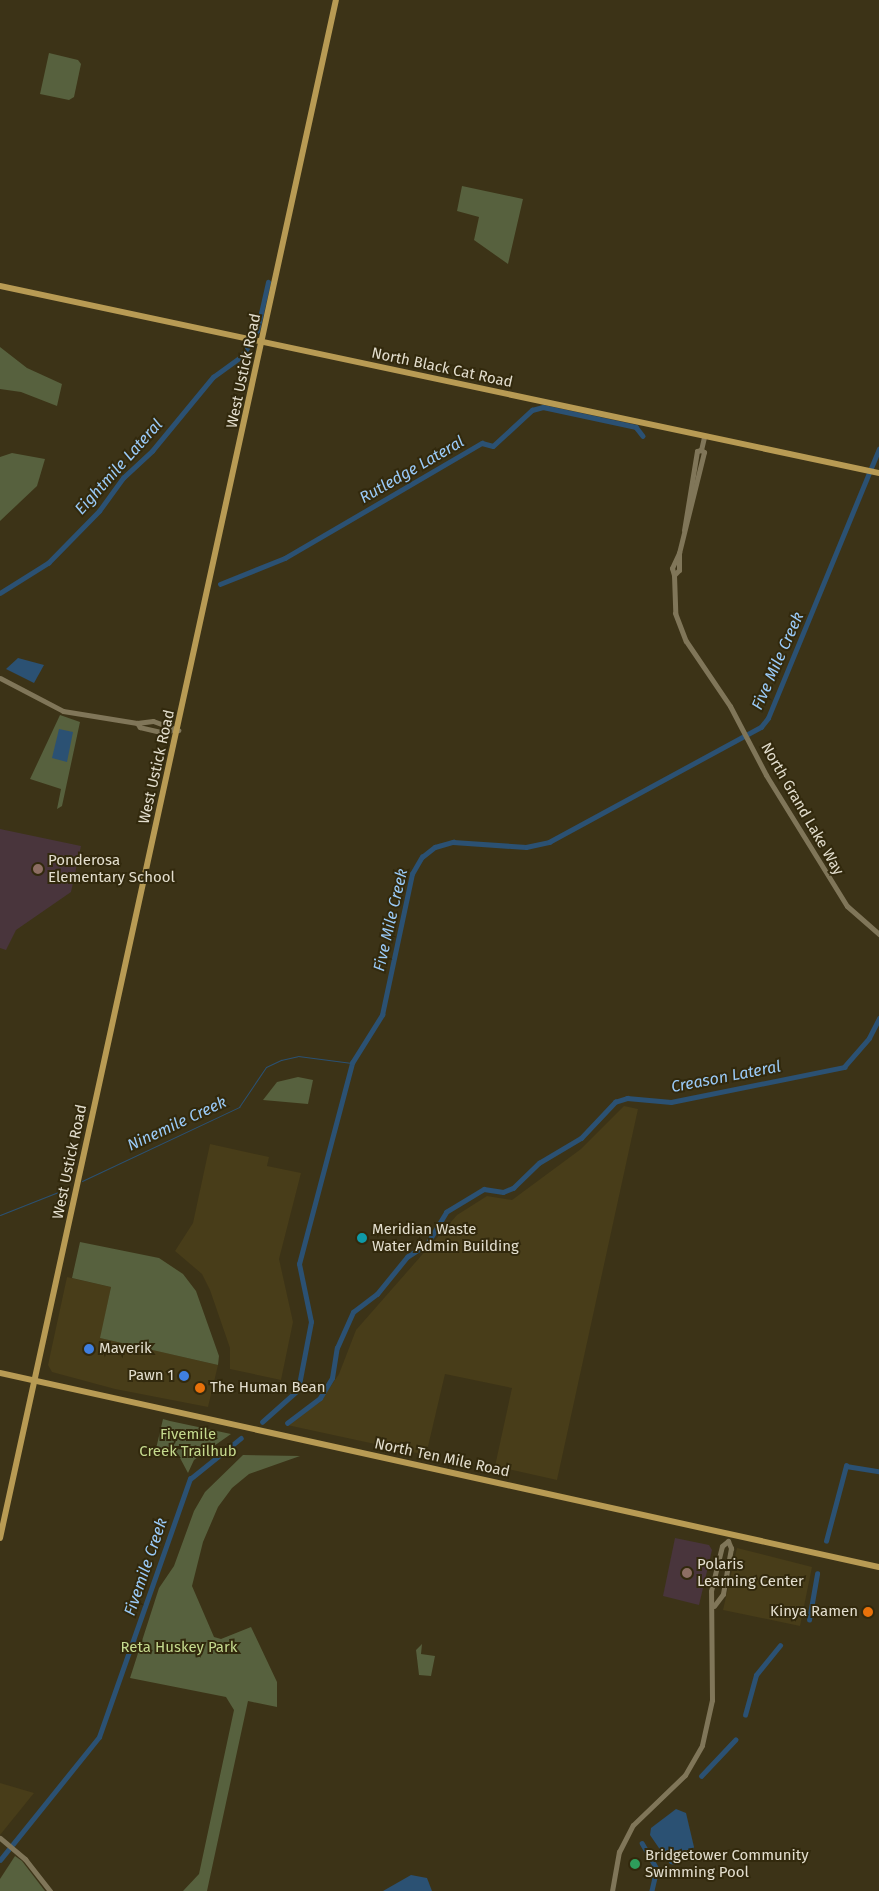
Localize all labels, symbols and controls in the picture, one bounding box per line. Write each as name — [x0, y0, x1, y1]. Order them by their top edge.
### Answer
street label: West Ustick Road — [223, 312, 265, 430]
street label: North Black Cat Road — [370, 344, 514, 392]
water label: Eightmile Lateral — [71, 415, 167, 519]
water label: Rutledge Lateral — [356, 432, 468, 508]
water label: Five Mile Creek — [748, 609, 808, 713]
street label: West Ustick Road — [135, 708, 179, 826]
street label: North Grand Lake Way — [757, 740, 847, 878]
place label: Ponderosa Elementary School — [48, 851, 175, 886]
marker: Ponderosa Elementary School — [32, 863, 44, 875]
water label: Five Mile Creek — [370, 867, 412, 973]
water label: Creason Lateral — [670, 1057, 782, 1097]
water label: Ninemile Creek — [124, 1093, 230, 1155]
street label: West Ustick Road — [49, 1103, 91, 1221]
place label: Meridian Waste Water Admin Building — [372, 1220, 519, 1255]
marker: Meridian Waste Water Admin Building — [356, 1232, 368, 1244]
place label: Maverik — [99, 1340, 152, 1358]
marker: Maverik — [83, 1343, 95, 1355]
place label: Pawn 1 — [128, 1367, 174, 1385]
marker: Pawn 1 — [178, 1370, 190, 1382]
place label: The Human Bean — [210, 1379, 325, 1397]
marker: The Human Bean — [194, 1382, 206, 1394]
park label: Fivemile Creek Trailhub — [139, 1425, 237, 1460]
street label: North Ten Mile Road — [373, 1435, 511, 1481]
water label: Fivemile Creek — [120, 1516, 172, 1618]
place label: Polaris Learning Center — [697, 1555, 804, 1590]
marker: Polaris Learning Center — [681, 1567, 693, 1579]
place label: Kinya Ramen — [770, 1603, 858, 1621]
marker: Kinya Ramen — [862, 1606, 874, 1618]
park label: Reta Huskey Park — [121, 1639, 237, 1657]
place label: Bridgetower Community Swimming Pool — [645, 1846, 809, 1881]
marker: Bridgetower Community Swimming Pool — [629, 1858, 641, 1870]

